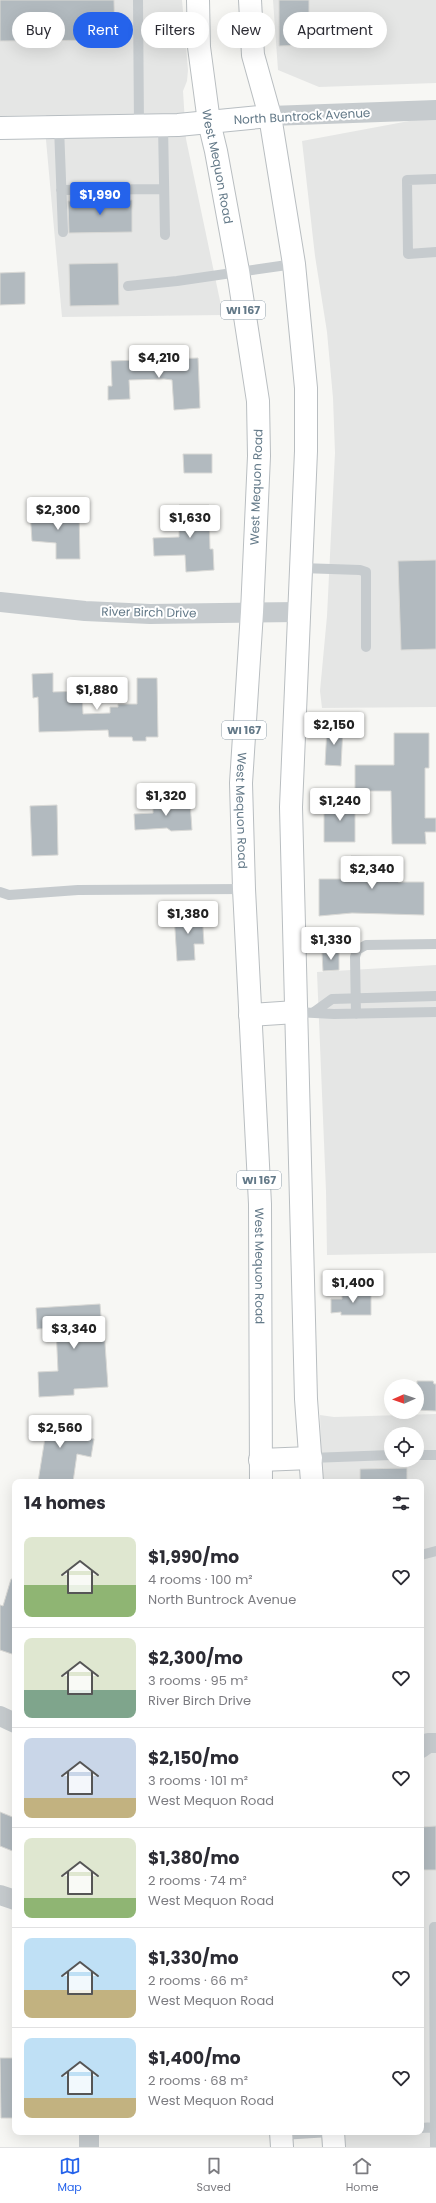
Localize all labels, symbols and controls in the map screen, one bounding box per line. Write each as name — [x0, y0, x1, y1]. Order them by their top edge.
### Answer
chip: Buy — [12, 12, 65, 48]
chip: Rent — [73, 12, 133, 48]
chip: Filters — [141, 12, 209, 48]
chip: New — [217, 12, 275, 48]
chip: Apartment — [283, 12, 387, 48]
street label: North Buntrock Avenue — [233, 104, 371, 128]
street label: West Mequon Road — [199, 108, 238, 225]
pin: $1,990 — [67, 182, 133, 216]
text: $1,990 — [79, 185, 121, 204]
road number: WI 167 — [221, 301, 265, 319]
pin: $4,210 — [126, 345, 192, 379]
text: $4,210 — [138, 348, 180, 367]
street label: West Mequon Road — [245, 429, 267, 545]
pin: $2,300 — [25, 497, 91, 531]
text: $2,300 — [36, 500, 80, 519]
pin: $1,630 — [157, 505, 223, 539]
text: $1,630 — [169, 508, 211, 527]
street label: River Birch Drive — [101, 603, 197, 621]
pin: $1,880 — [64, 677, 130, 711]
text: $1,880 — [76, 680, 118, 699]
pin: $2,150 — [301, 712, 367, 746]
text: $2,150 — [313, 715, 355, 734]
road number: WI 167 — [222, 721, 266, 739]
street label: West Mequon Road — [232, 752, 252, 869]
pin: $1,320 — [133, 783, 199, 817]
text: $1,320 — [146, 786, 186, 805]
pin: $1,240 — [307, 788, 373, 822]
text: $1,240 — [319, 791, 361, 810]
pin: $2,340 — [339, 856, 405, 890]
text: $2,340 — [350, 859, 394, 878]
pin: $1,380 — [155, 901, 221, 935]
text: $1,380 — [167, 904, 209, 923]
pin: $1,330 — [298, 927, 364, 961]
text: $1,330 — [310, 930, 352, 949]
road number: WI 167 — [237, 1171, 281, 1189]
street label: West Mequon Road — [252, 1208, 269, 1324]
pin: $1,400 — [320, 1270, 386, 1304]
text: $1,400 — [332, 1273, 374, 1292]
pin: $3,340 — [41, 1316, 107, 1350]
text: $3,340 — [51, 1319, 97, 1338]
north arrow — [384, 1379, 424, 1419]
map controls — [384, 1379, 424, 1467]
pin: $2,560 — [27, 1415, 93, 1449]
text: $2,560 — [38, 1418, 82, 1437]
button: locate — [384, 1427, 424, 1467]
text: 14 homes — [24, 1491, 106, 1515]
icon: filters — [390, 1492, 412, 1514]
text: $1,990/mo — [148, 1545, 239, 1569]
icon: home — [56, 1553, 104, 1601]
icon: heart — [390, 1566, 412, 1588]
text: 4 rooms · 100 m² — [148, 1570, 253, 1589]
text: North Buntrock Avenue — [148, 1590, 296, 1609]
text: $2,300/mo — [148, 1646, 243, 1670]
icon: home — [56, 1654, 104, 1702]
icon: heart — [390, 1667, 412, 1689]
text: 3 rooms · 95 m² — [148, 1671, 248, 1690]
text: River Birch Drive — [148, 1691, 251, 1710]
text: $2,150/mo — [148, 1746, 239, 1770]
icon: home — [56, 1754, 104, 1802]
icon: heart — [390, 1767, 412, 1789]
text: 3 rooms · 101 m² — [148, 1771, 248, 1790]
text: West Mequon Road — [148, 1791, 274, 1810]
text: $1,380/mo — [148, 1846, 239, 1870]
icon: home — [56, 1854, 104, 1902]
icon: heart — [390, 1867, 412, 1889]
text: 2 rooms · 74 m² — [148, 1871, 247, 1890]
text: West Mequon Road — [148, 1891, 274, 1910]
text: $1,330/mo — [148, 1946, 239, 1970]
icon: home — [56, 1954, 104, 2002]
icon: heart — [390, 1967, 412, 1989]
text: 2 rooms · 66 m² — [148, 1971, 248, 1990]
text: West Mequon Road — [148, 1991, 274, 2010]
text: $1,400/mo — [148, 2046, 241, 2070]
icon: home — [56, 2054, 104, 2102]
icon: heart — [390, 2067, 412, 2089]
text: 2 rooms · 68 m² — [148, 2071, 248, 2090]
text: West Mequon Road — [148, 2091, 274, 2110]
tab: Map — [57, 2155, 82, 2196]
tab: Saved — [197, 2155, 231, 2196]
tab: Home — [346, 2155, 379, 2196]

